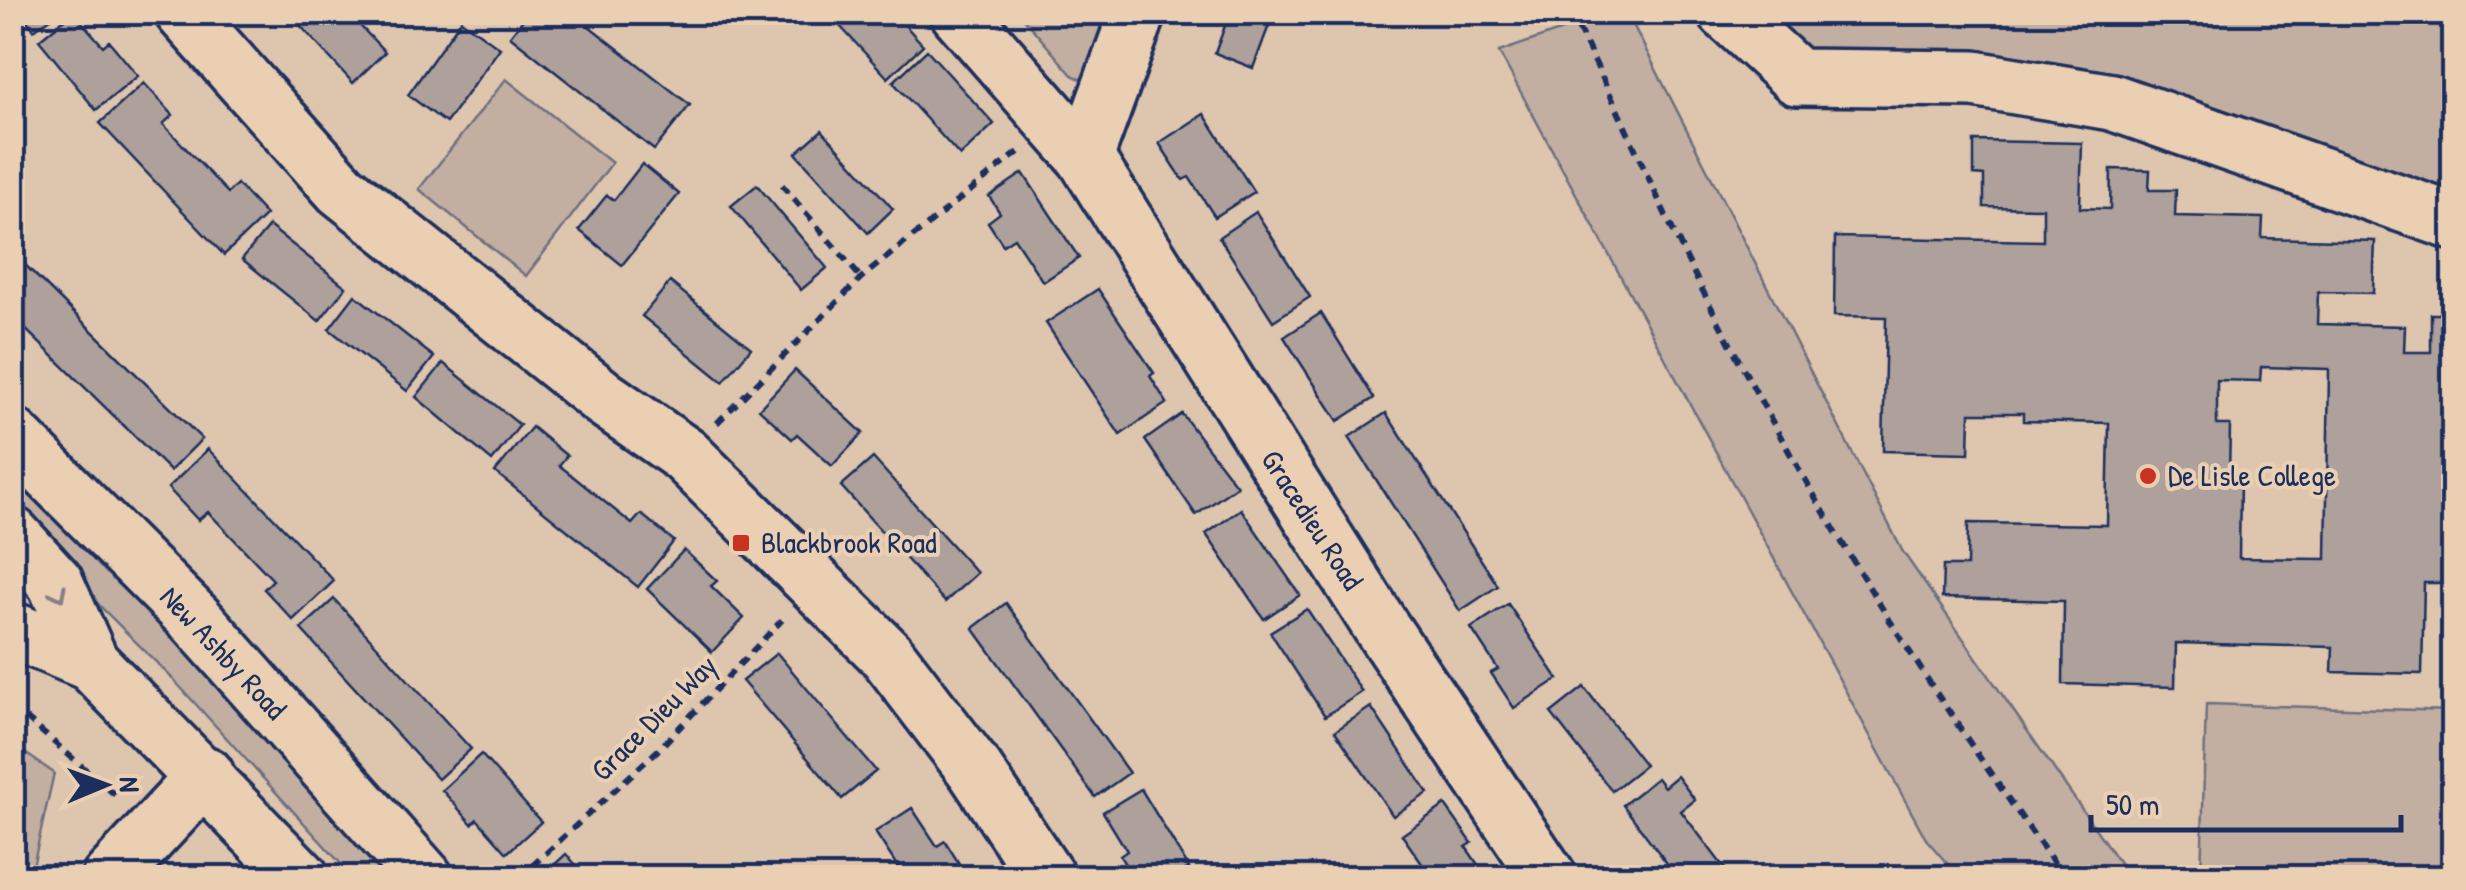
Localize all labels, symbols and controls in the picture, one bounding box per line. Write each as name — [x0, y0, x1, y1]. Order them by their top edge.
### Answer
street label: Gracedieu Road — [1253, 442, 1373, 598]
place label: De Lisle College — [2168, 455, 2336, 495]
marker: De Lisle College — [2137, 465, 2159, 487]
place label: Blackbrook Road — [761, 522, 937, 562]
marker: Blackbrook Road — [730, 532, 752, 554]
street label: New Ashby Road — [152, 577, 296, 728]
one-way arrow — [47, 584, 67, 602]
street label: Grace Dieu Way — [582, 646, 725, 789]
north arrow — [55, 735, 155, 835]
scale bar — [2091, 770, 2401, 832]
text: N — [111, 777, 149, 792]
text: 50 m — [2106, 784, 2159, 824]

